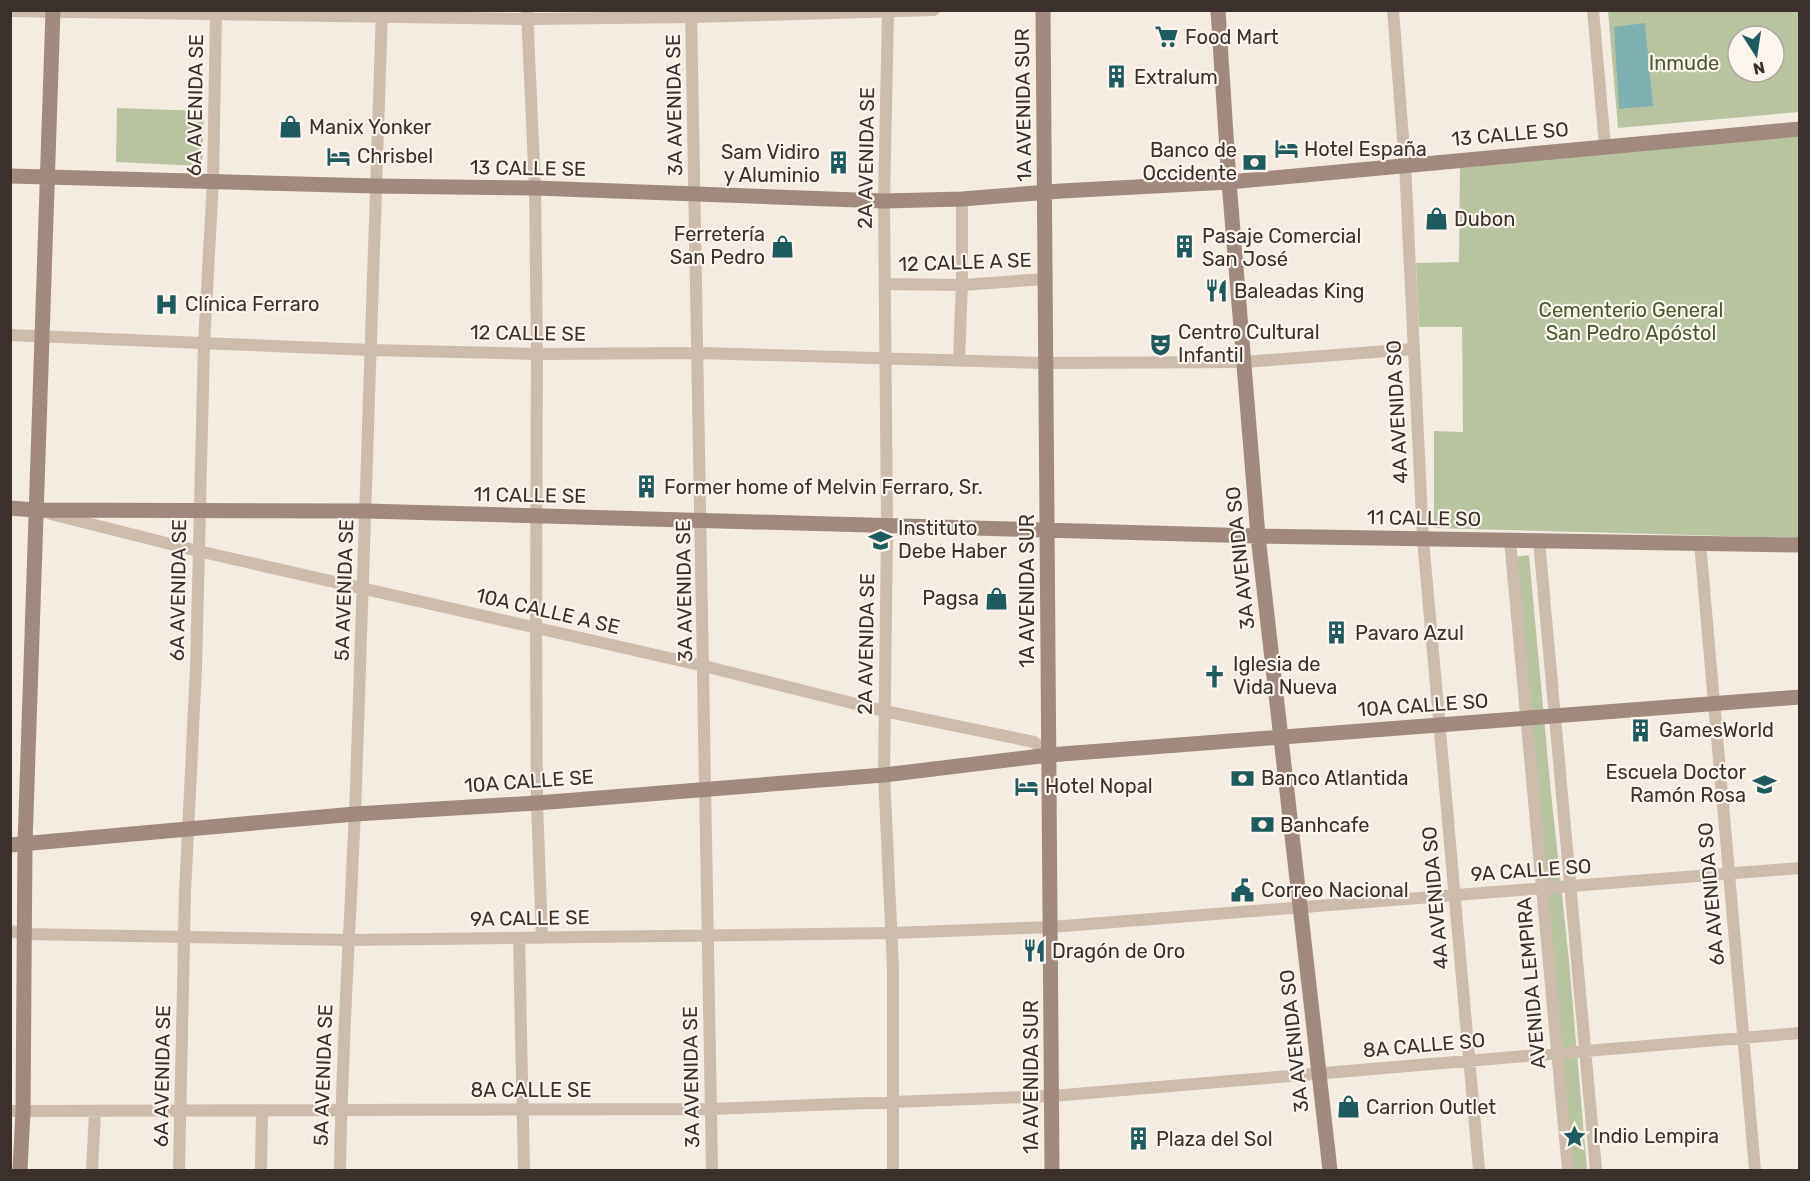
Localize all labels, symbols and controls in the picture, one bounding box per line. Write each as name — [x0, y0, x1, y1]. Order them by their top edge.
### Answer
supermarket icon: Food Mart — [1154, 24, 1180, 50]
north arrow — [1726, 24, 1786, 84]
place label: Food Mart — [1185, 25, 1279, 49]
street label: 1A AVENIDA SUR — [1010, 28, 1036, 182]
street label: 6A AVENIDA SE — [182, 34, 208, 176]
street label: 3A AVENIDA SE — [661, 34, 687, 176]
park label: Inmude — [1649, 51, 1719, 75]
text: N — [1751, 58, 1767, 79]
building icon: Extralum — [1103, 64, 1129, 90]
place label: Extralum — [1134, 65, 1218, 89]
street label: 2A AVENIDA SE — [853, 87, 879, 229]
shop icon: Manix Yonker — [278, 114, 304, 140]
place label: Manix Yonker — [309, 115, 432, 139]
street label: 13 CALLE SO — [1450, 117, 1570, 151]
hotel icon: Hotel España — [1273, 136, 1299, 162]
place label: Hotel España — [1304, 137, 1427, 161]
place label: Banco de Occidente — [1142, 138, 1237, 185]
place label: Sam Vidiro y Aluminio — [721, 140, 820, 187]
hotel icon: Chrisbel — [326, 143, 352, 169]
place label: Chrisbel — [357, 144, 433, 168]
bank icon: Banco de Occidente — [1242, 149, 1268, 175]
building icon: Sam Vidiro y Aluminio — [825, 150, 851, 176]
street label: 13 CALLE SE — [470, 155, 586, 181]
shop icon: Dubon — [1423, 206, 1449, 232]
place label: Dubon — [1454, 207, 1515, 231]
place label: Ferretería San Pedro — [670, 222, 765, 269]
place label: Pasaje Comercial San José — [1202, 224, 1361, 271]
shop icon: Ferretería San Pedro — [770, 233, 796, 259]
building icon: Pasaje Comercial San José — [1171, 234, 1197, 260]
street label: 12 CALLE A SE — [898, 248, 1032, 276]
restaurant icon: Baleadas King — [1203, 278, 1229, 304]
place label: Baleadas King — [1234, 279, 1364, 303]
hospital icon: Clínica Ferraro — [154, 291, 180, 317]
place label: Clínica Ferraro — [185, 292, 320, 316]
park label: Cementerio General San Pedro Apóstol — [1539, 298, 1723, 345]
street label: 12 CALLE SE — [470, 320, 586, 346]
place label: Centro Cultural Infantil — [1178, 320, 1320, 367]
theatre icon: Centro Cultural Infantil — [1147, 331, 1173, 357]
street label: 4A AVENIDA SO — [1381, 339, 1413, 485]
building icon: Former home of Melvin Ferraro, Sr. — [633, 474, 659, 500]
place label: Former home of Melvin Ferraro, Sr. — [664, 475, 983, 499]
street label: 11 CALLE SE — [473, 482, 587, 508]
street label: 3A AVENIDA SO — [1221, 485, 1259, 631]
street label: 11 CALLE SO — [1367, 505, 1481, 531]
street label: 1A AVENIDA SUR — [1015, 514, 1039, 668]
place label: Instituto Debe Haber — [898, 516, 1007, 563]
street label: 6A AVENIDA SE — [165, 519, 191, 661]
street label: 5A AVENIDA SE — [330, 519, 358, 661]
street label: 3A AVENIDA SE — [671, 520, 697, 662]
school or university icon: Instituto Debe Haber — [867, 527, 893, 553]
street label: 2A AVENIDA SE — [853, 573, 879, 715]
street label: 10A CALLE A SE — [474, 583, 622, 639]
shop icon: Pagsa — [984, 585, 1010, 611]
place label: Pagsa — [922, 586, 979, 610]
building icon: Pavaro Azul — [1324, 620, 1350, 646]
place label: Pavaro Azul — [1355, 621, 1464, 645]
place label: Iglesia de Vida Nueva — [1233, 652, 1337, 699]
church icon: Iglesia de Vida Nueva — [1202, 663, 1228, 689]
street label: 10A CALLE SO — [1357, 688, 1489, 722]
building icon: GamesWorld — [1628, 717, 1654, 743]
place label: GamesWorld — [1659, 718, 1774, 742]
place label: Escuela Doctor Ramón Rosa — [1605, 760, 1746, 807]
street label: 10A CALLE SE — [463, 765, 595, 797]
bank icon: Banco Atlantida — [1230, 765, 1256, 791]
place label: Banco Atlantida — [1261, 766, 1409, 790]
school or university icon: Escuela Doctor Ramón Rosa — [1751, 771, 1777, 797]
hotel icon: Hotel Nopal — [1014, 773, 1040, 799]
place label: Hotel Nopal — [1045, 774, 1153, 798]
bank icon: Banhcafe — [1249, 812, 1275, 838]
place label: Banhcafe — [1280, 813, 1369, 837]
street label: 6A AVENIDA SO — [1693, 821, 1729, 967]
street label: 4A AVENIDA SO — [1417, 825, 1453, 971]
street label: 9A CALLE SO — [1470, 854, 1592, 886]
public building icon: Correo Nacional — [1230, 877, 1256, 903]
place label: Correo Nacional — [1261, 878, 1409, 902]
street label: AVENIDA LEMPIRA — [1512, 896, 1550, 1070]
street label: 9A CALLE SE — [470, 905, 590, 931]
restaurant icon: Dragón de Oro — [1021, 938, 1047, 964]
place label: Dragón de Oro — [1052, 939, 1185, 963]
street label: 3A AVENIDA SO — [1275, 968, 1313, 1114]
street label: 1A AVENIDA SUR — [1019, 1000, 1043, 1154]
street label: 5A AVENIDA SE — [309, 1004, 337, 1146]
street label: 6A AVENIDA SE — [149, 1005, 175, 1147]
street label: 3A AVENIDA SE — [678, 1006, 704, 1148]
street label: 8A CALLE SO — [1362, 1028, 1486, 1062]
street label: 8A CALLE SE — [470, 1078, 592, 1102]
shop icon: Carrion Outlet — [1335, 1094, 1361, 1120]
place label: Carrion Outlet — [1366, 1095, 1496, 1119]
place icon: Indio Lempira — [1562, 1123, 1588, 1149]
place label: Indio Lempira — [1593, 1124, 1719, 1148]
building icon: Plaza del Sol — [1125, 1126, 1151, 1152]
place label: Plaza del Sol — [1156, 1127, 1273, 1151]

